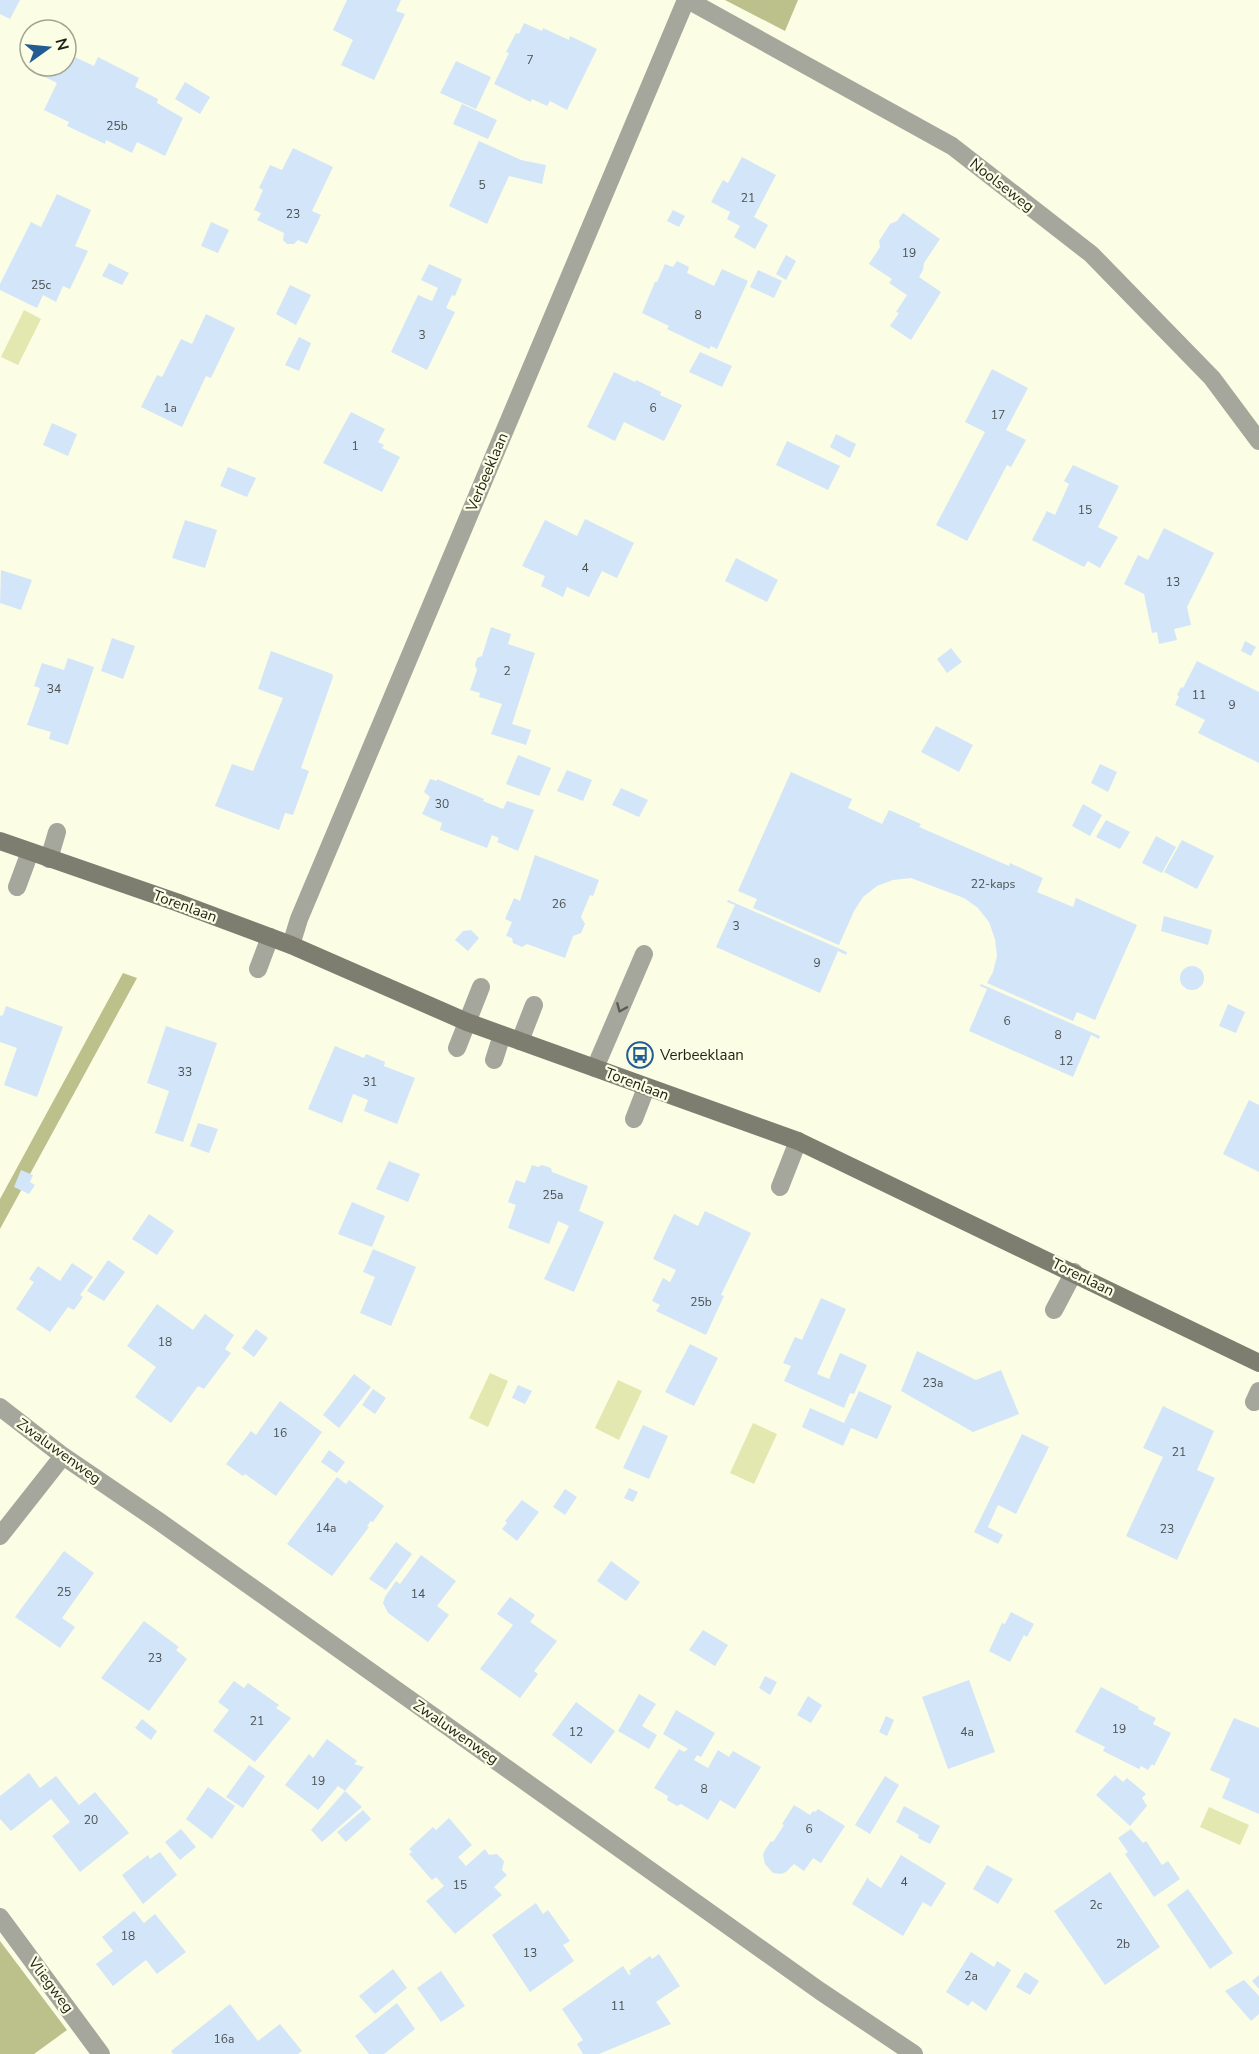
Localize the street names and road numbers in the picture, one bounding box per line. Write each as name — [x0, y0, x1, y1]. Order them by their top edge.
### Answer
street label: Noolseweg — [966, 154, 1038, 216]
street label: Verbeeklaan — [461, 429, 513, 515]
street label: Torenlaan — [150, 885, 220, 927]
street label: Torenlaan — [602, 1063, 672, 1105]
street label: Torenlaan — [1049, 1253, 1117, 1301]
street label: Zwaluwenweg — [13, 1414, 105, 1488]
street label: Zwaluwenweg — [409, 1695, 503, 1769]
street label: Vliegweg — [23, 1953, 78, 2017]

